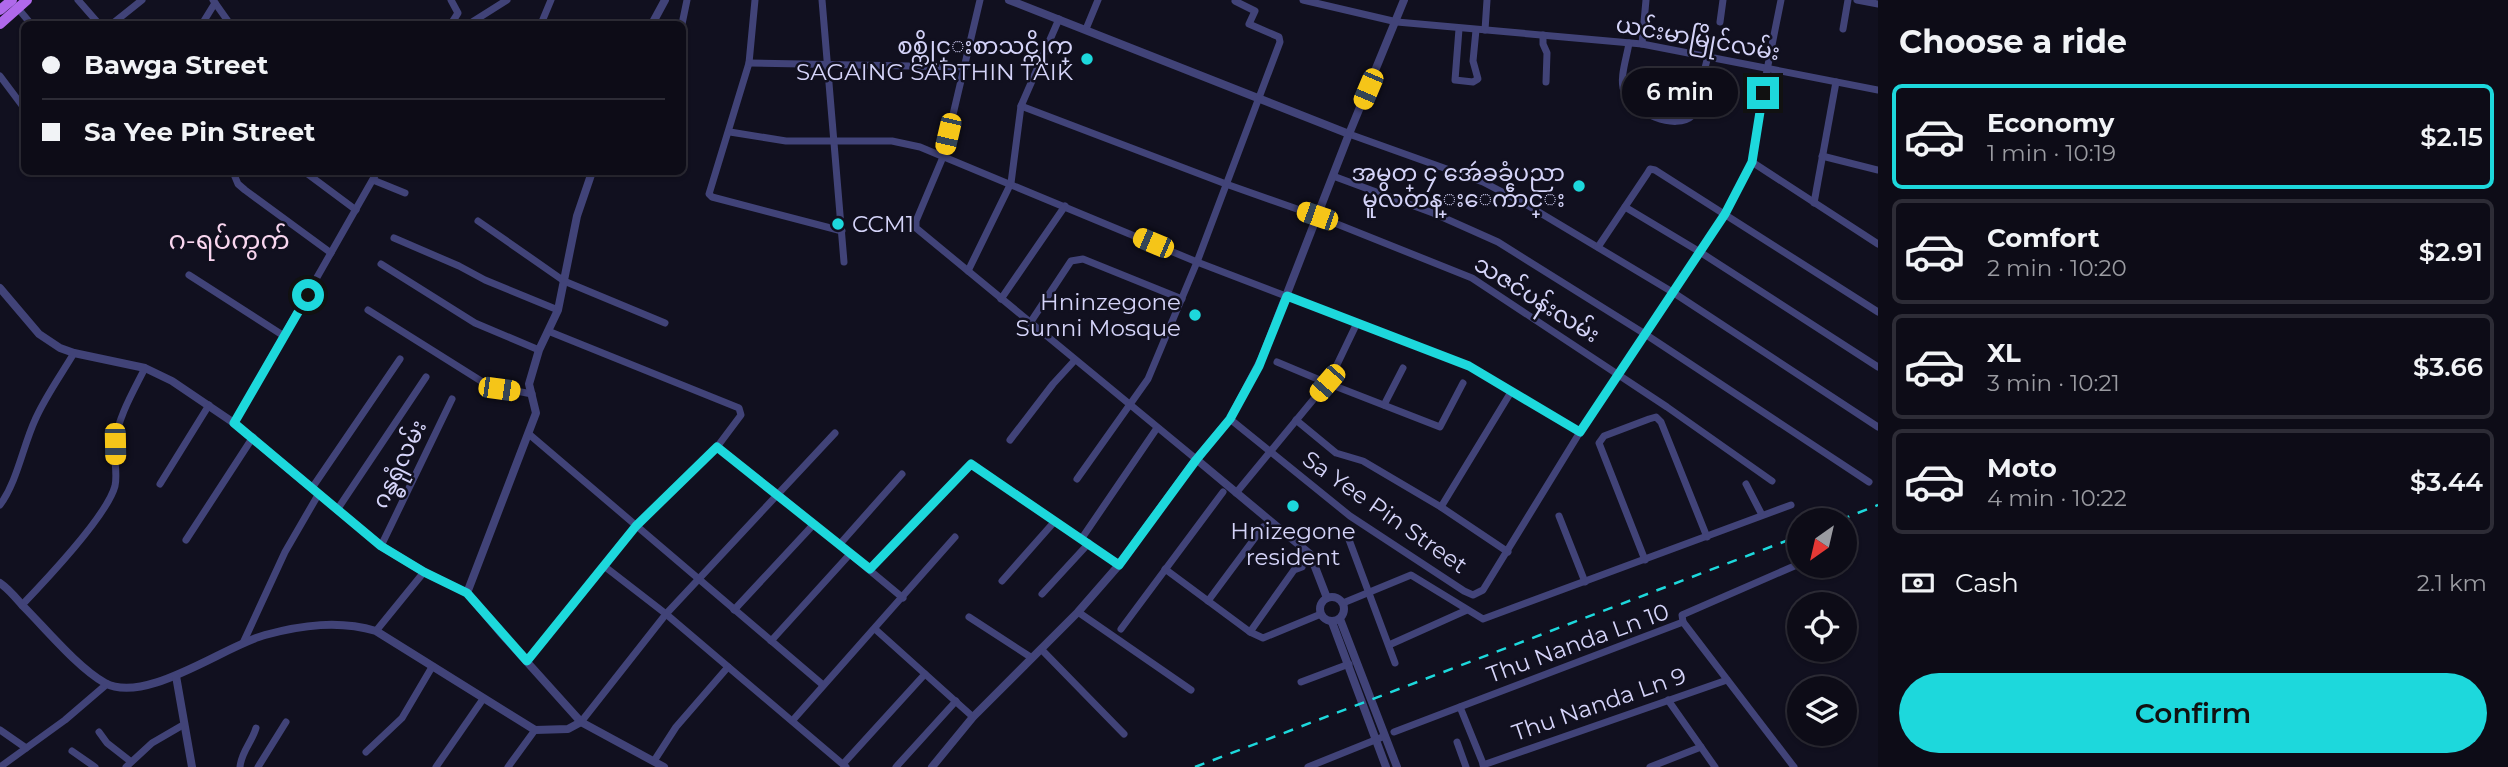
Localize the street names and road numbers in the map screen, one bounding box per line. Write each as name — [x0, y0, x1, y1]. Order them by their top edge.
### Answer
street label: ယင်းမာမြိုင်လမ်း — [1613, 8, 1783, 71]
street label: သဇင်ပန်းလမ်း — [1466, 248, 1606, 353]
street label: ဂန္ဓရုံလမ်း — [364, 414, 437, 515]
street label: Sa Yee Pin Street — [1297, 445, 1473, 579]
street label: Thu Nanda Ln 10 — [1483, 597, 1673, 689]
street label: Thu Nanda Ln 9 — [1508, 661, 1690, 747]

